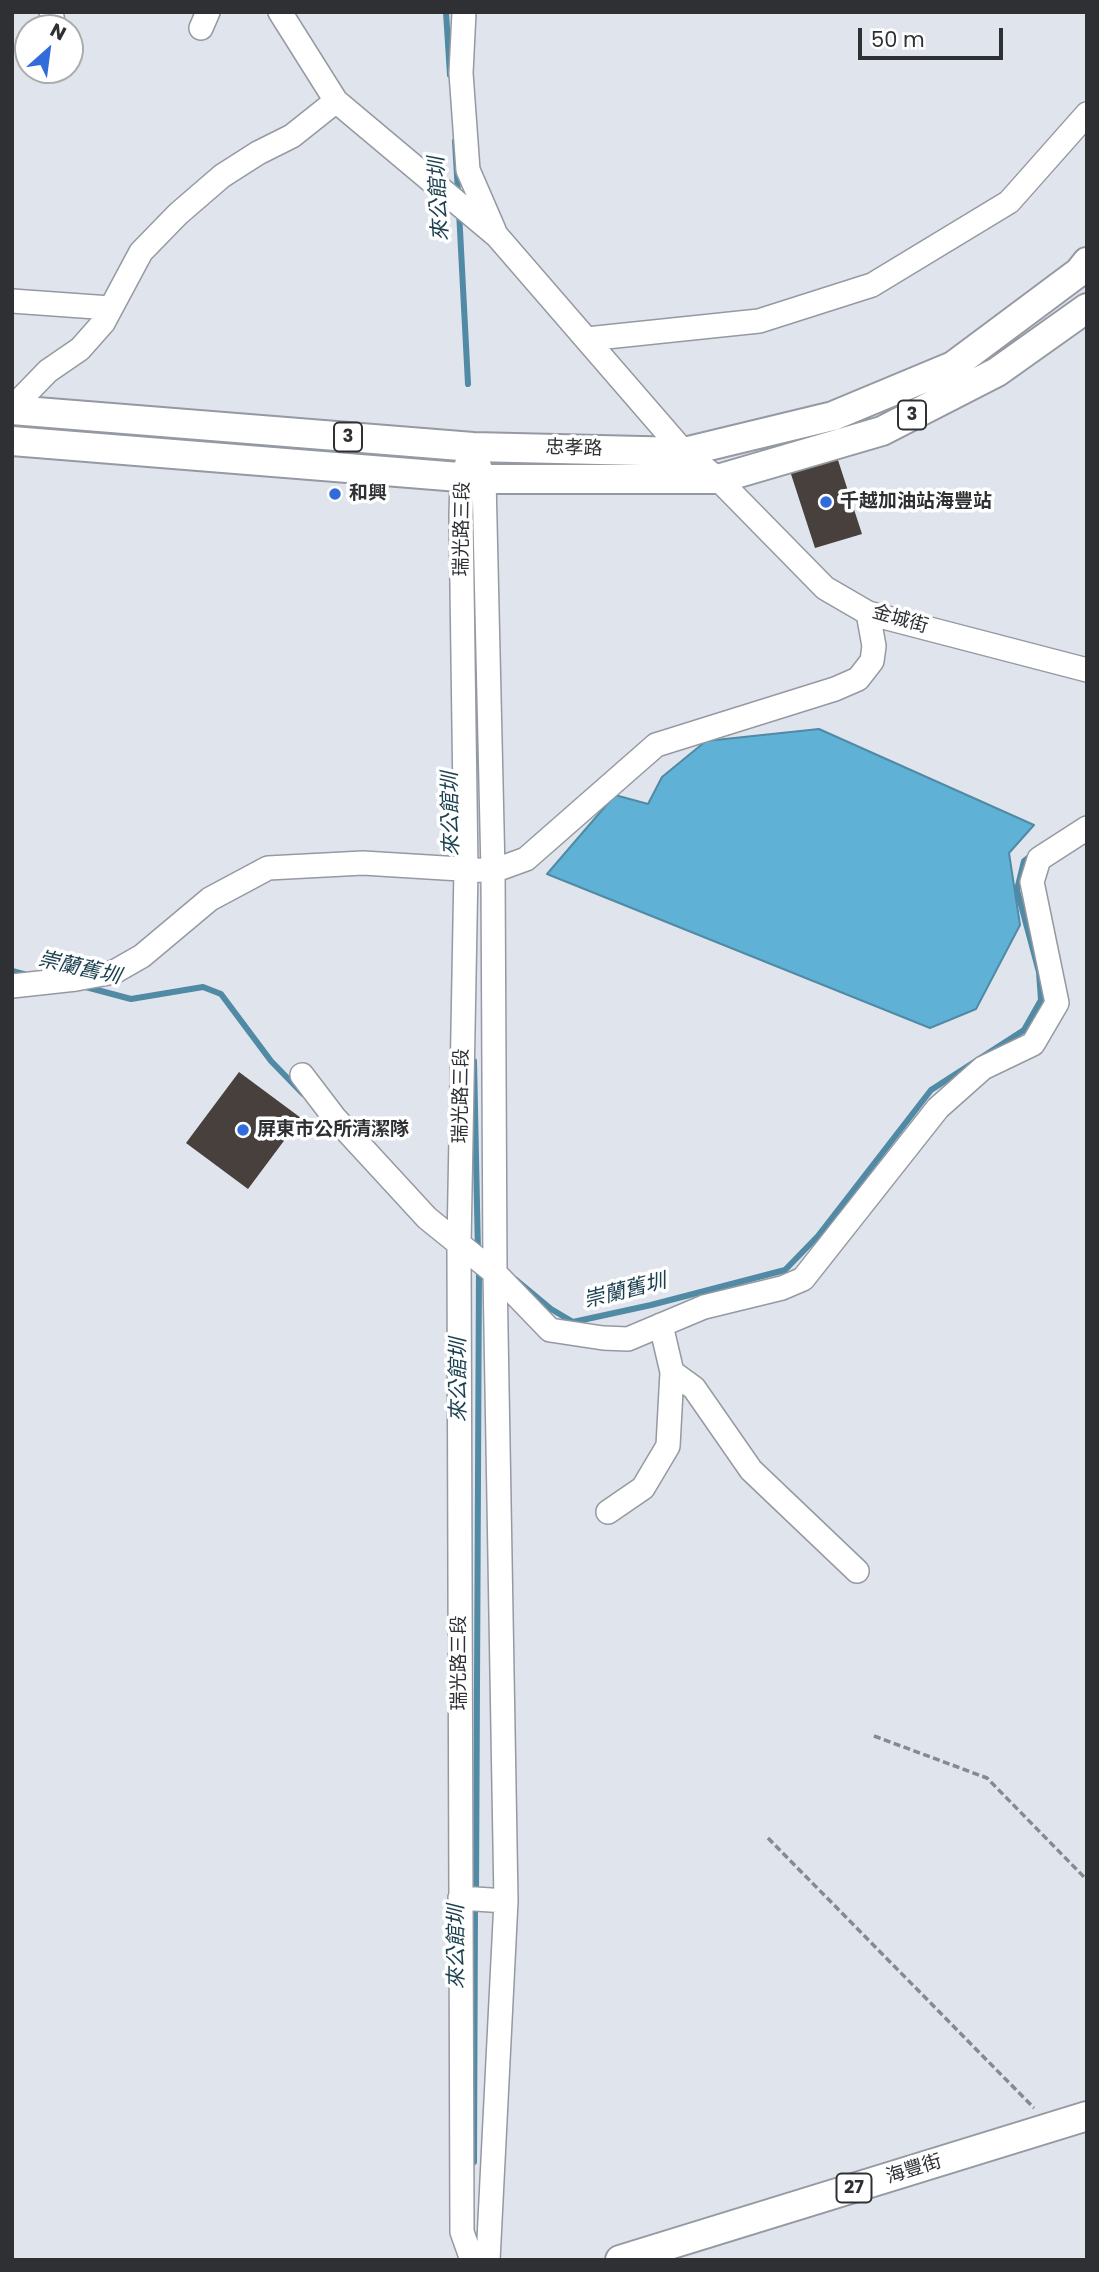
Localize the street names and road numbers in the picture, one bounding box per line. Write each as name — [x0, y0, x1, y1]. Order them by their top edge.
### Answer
road number: 3 — [898, 400, 926, 430]
road number: 3 — [334, 422, 362, 452]
street label: 忠孝路 — [545, 437, 603, 461]
street label: 瑞光路三段 — [451, 481, 475, 577]
street label: 金城街 — [869, 601, 931, 639]
street label: 瑞光路三段 — [450, 1048, 474, 1144]
street label: 瑞光路三段 — [449, 1616, 471, 1710]
street label: 海豐街 — [883, 2151, 945, 2189]
road number: 27 — [836, 2174, 872, 2202]

